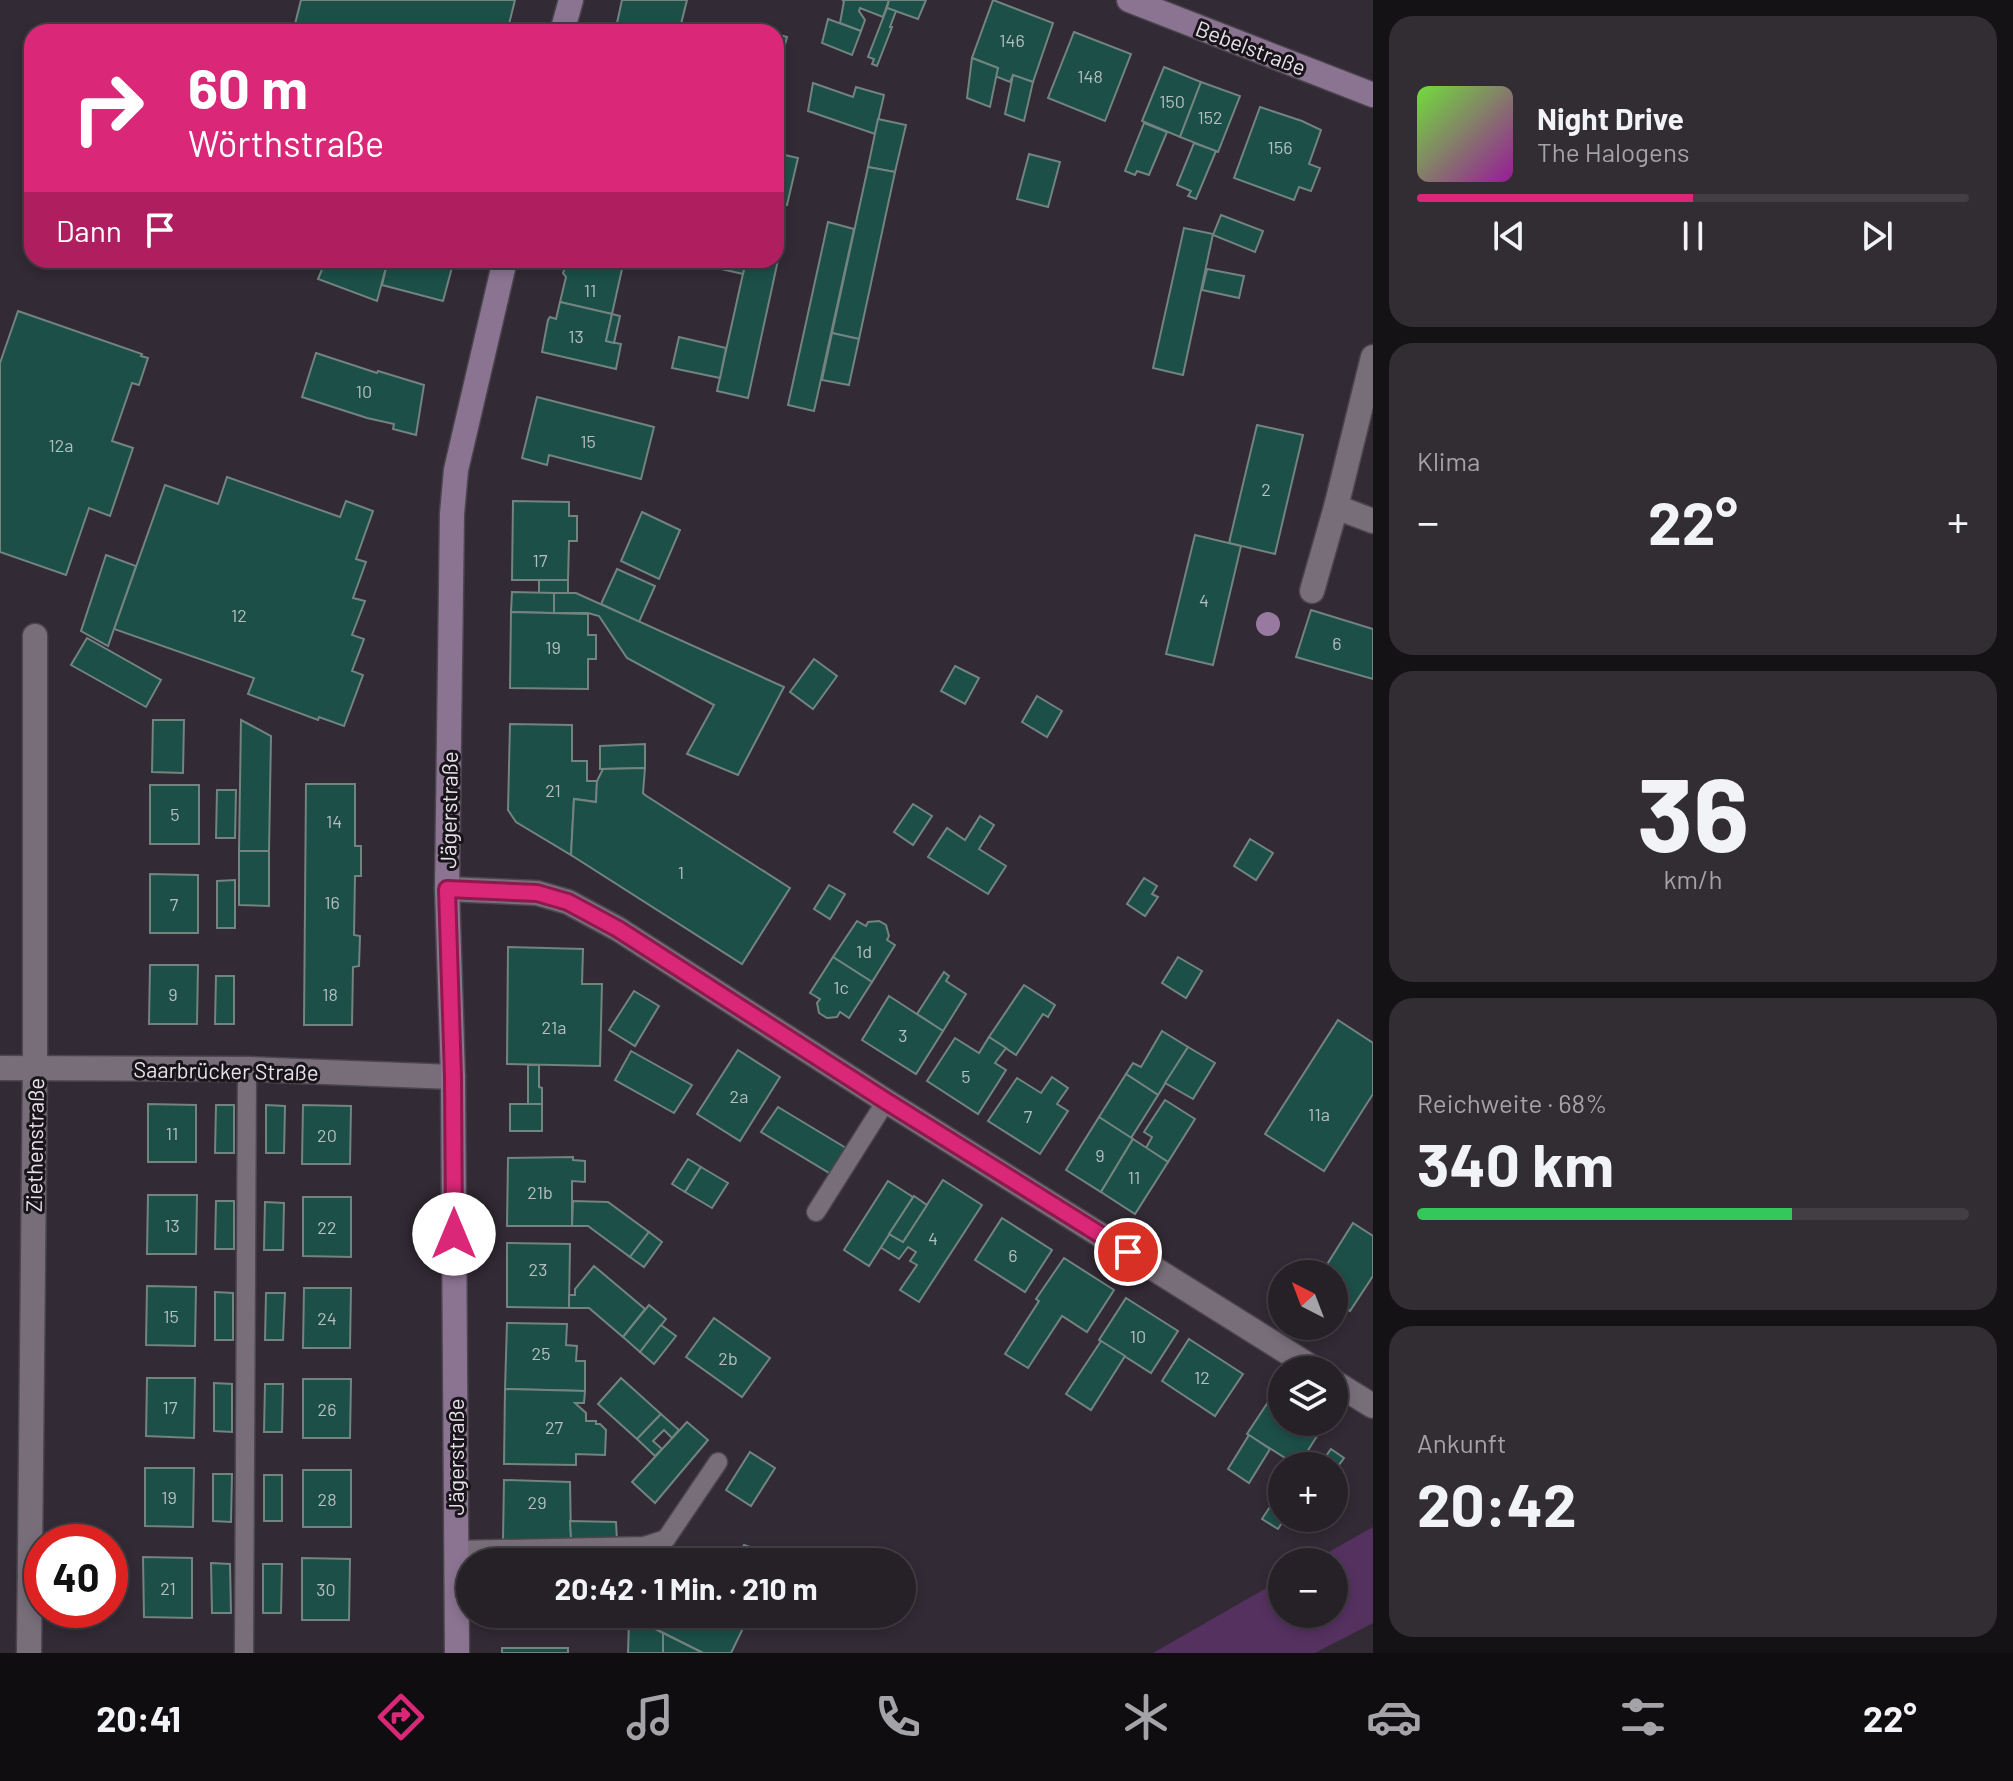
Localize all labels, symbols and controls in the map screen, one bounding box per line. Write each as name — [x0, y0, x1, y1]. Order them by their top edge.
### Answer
street label: Bebelstraße — [1192, 14, 1310, 80]
house number: 146 — [999, 29, 1025, 51]
text: 60 m — [188, 53, 308, 120]
icon: right — [56, 56, 160, 160]
house number: 148 — [1077, 65, 1103, 87]
house number: 150 — [1159, 90, 1185, 112]
text: Night Drive — [1537, 100, 1684, 136]
house number: 152 — [1197, 106, 1223, 128]
text: Wörthstraße — [188, 121, 384, 164]
house number: 156 — [1268, 136, 1292, 158]
text: The Halogens — [1537, 136, 1689, 167]
icon: arrive — [138, 208, 182, 252]
text: Dann — [56, 212, 122, 248]
icon: previous — [1487, 214, 1531, 258]
icon: pause — [1671, 214, 1715, 258]
icon: next — [1855, 214, 1899, 258]
house number: 11 — [584, 279, 596, 301]
house number: 13 — [568, 325, 584, 347]
house number: 10 — [356, 380, 372, 402]
house number: 15 — [580, 430, 596, 452]
house number: 12a — [48, 434, 74, 456]
text: Klima — [1417, 445, 1480, 476]
house number: 2 — [1261, 478, 1271, 500]
text: 22° — [1648, 485, 1738, 557]
text: − — [1417, 494, 1439, 547]
text: + — [1947, 494, 1969, 547]
house number: 17 — [533, 549, 548, 571]
house number: 4 — [1199, 589, 1209, 611]
house number: 12 — [231, 604, 247, 626]
house number: 6 — [1332, 632, 1342, 654]
house number: 19 — [545, 636, 561, 658]
text: 36 — [1637, 748, 1749, 873]
street label: Jägerstraße — [434, 751, 462, 869]
house number: 21 — [545, 779, 561, 801]
house number: 5 — [170, 803, 180, 825]
house number: 14 — [326, 810, 342, 832]
house number: 1 — [678, 861, 684, 883]
text: km/h — [1664, 863, 1722, 894]
house number: 16 — [324, 891, 340, 913]
house number: 7 — [170, 893, 179, 915]
house number: 1d — [856, 940, 872, 962]
house number: 1c — [833, 976, 849, 998]
house number: 9 — [168, 983, 178, 1005]
house number: 18 — [322, 983, 338, 1005]
house number: 21a — [542, 1016, 566, 1038]
house number: 3 — [898, 1024, 908, 1046]
street label: Saarbrücker Straße — [133, 1055, 319, 1085]
house number: 5 — [961, 1065, 971, 1087]
street label: Ziethenstraße — [20, 1078, 48, 1212]
house number: 2a — [730, 1085, 748, 1107]
text: Reichweite · 68% — [1417, 1087, 1607, 1118]
house number: 11a — [1308, 1103, 1330, 1125]
house number: 7 — [1024, 1105, 1033, 1127]
house number: 11 — [166, 1122, 178, 1144]
house number: 20 — [317, 1124, 337, 1146]
text: 340 km — [1417, 1127, 1614, 1199]
house number: 9 — [1095, 1144, 1105, 1166]
house number: 11 — [1128, 1166, 1140, 1188]
house number: 21b — [527, 1181, 553, 1203]
position arrow — [412, 1192, 496, 1276]
house number: 13 — [164, 1214, 180, 1236]
house number: 22 — [317, 1216, 337, 1238]
pin — [1094, 1218, 1162, 1286]
house number: 4 — [928, 1227, 938, 1249]
icon: arrive — [1106, 1230, 1150, 1274]
house number: 6 — [1008, 1244, 1018, 1266]
house number: 23 — [529, 1258, 547, 1280]
north arrow — [1268, 1260, 1348, 1340]
map controls — [1268, 1260, 1348, 1628]
house number: 15 — [163, 1305, 179, 1327]
house number: 24 — [317, 1307, 337, 1329]
house number: 10 — [1130, 1325, 1146, 1347]
house number: 25 — [532, 1342, 550, 1364]
house number: 2b — [718, 1347, 738, 1369]
button: layers — [1268, 1356, 1348, 1436]
house number: 12 — [1194, 1366, 1210, 1388]
house number: 17 — [163, 1396, 178, 1418]
house number: 26 — [318, 1398, 336, 1420]
street label: Jägerstraße — [442, 1398, 468, 1516]
house number: 27 — [545, 1416, 564, 1438]
text: Ankunft — [1417, 1427, 1506, 1458]
button: + — [1268, 1452, 1348, 1532]
text: 20:42 — [1417, 1467, 1577, 1539]
house number: 19 — [161, 1486, 177, 1508]
house number: 28 — [317, 1488, 337, 1510]
house number: 29 — [527, 1491, 547, 1513]
speed limit sign: 40 — [24, 1524, 128, 1628]
button: − — [1268, 1548, 1348, 1628]
text: 20:42 · 1 Min. · 210 m — [554, 1570, 818, 1606]
house number: 21 — [160, 1577, 176, 1599]
house number: 30 — [316, 1578, 336, 1600]
icon: directions — [373, 1689, 429, 1745]
icon: music — [622, 1689, 678, 1745]
icon: phone — [870, 1689, 926, 1745]
icon: climate — [1118, 1689, 1174, 1745]
icon: car — [1366, 1689, 1422, 1745]
icon: filters — [1615, 1689, 1671, 1745]
text: 20:41 — [96, 1696, 181, 1739]
text: 22° — [1863, 1696, 1917, 1739]

